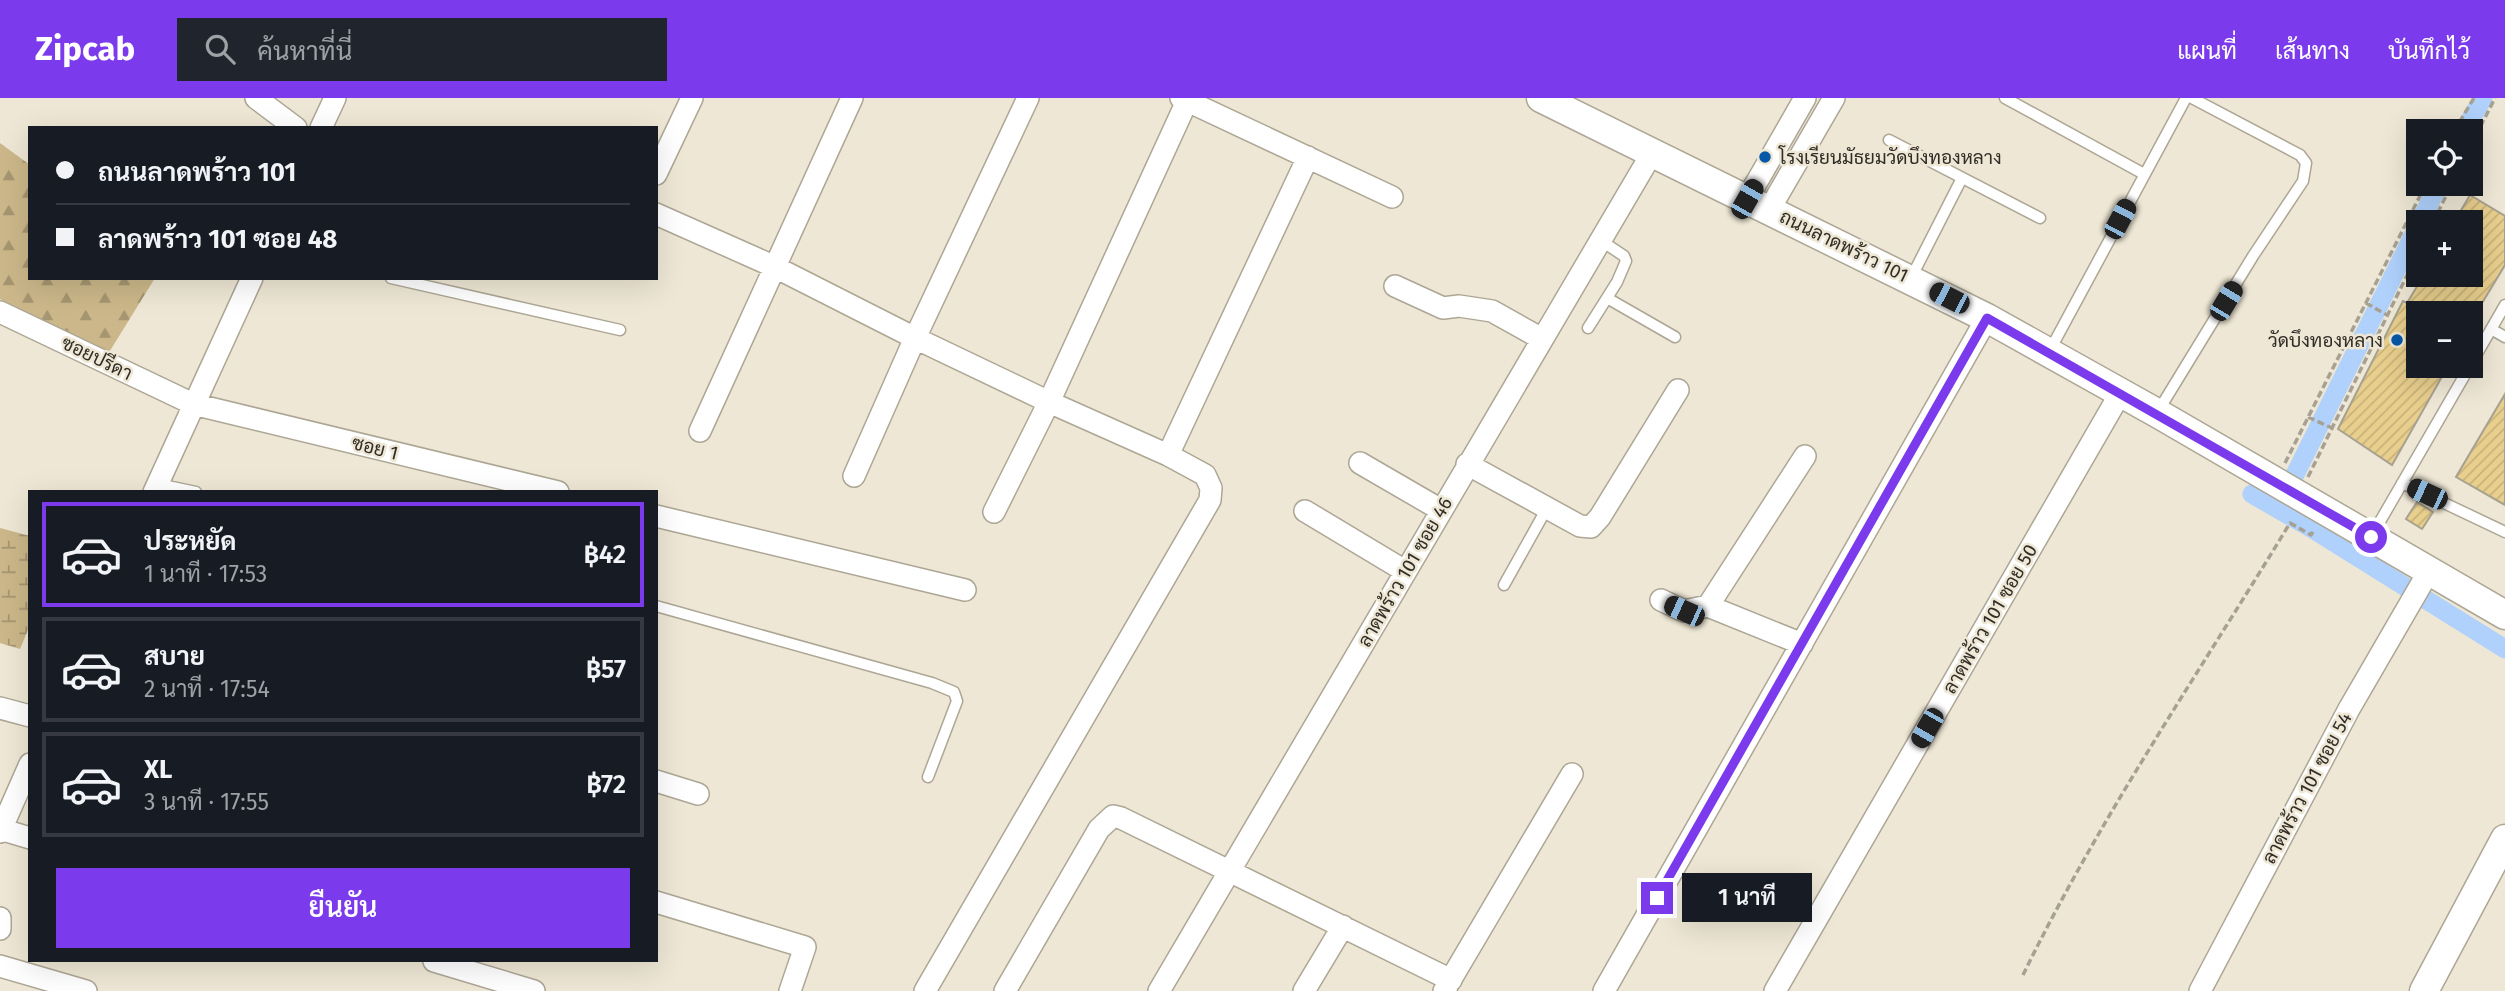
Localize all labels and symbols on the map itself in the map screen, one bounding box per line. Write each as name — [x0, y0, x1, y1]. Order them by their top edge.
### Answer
place label: โรงเรียนมัธยมวัดบึงทองหลาง — [1778, 145, 2002, 169]
marker: โรงเรียนมัธยมวัดบึงทองหลาง — [1757, 149, 1773, 165]
car — [1728, 176, 1767, 222]
car — [2101, 196, 2140, 242]
street label: ถนนลาดพร้าว 101 — [1776, 205, 1912, 287]
car — [2207, 278, 2246, 324]
car — [1926, 279, 1973, 317]
place label: วัดบึงทองหลาง — [2268, 329, 2383, 352]
street label: ซอยปรีดา — [58, 330, 137, 385]
marker: วัดบึงทองหลาง — [2389, 332, 2405, 348]
street label: ซอย 1 — [349, 431, 401, 465]
car — [2404, 476, 2451, 512]
street label: ลาดพร้าว 101 ซอย 46 — [1353, 493, 1457, 651]
route start — [2355, 521, 2387, 553]
street label: ลาดพร้าว 101 ซอย 50 — [1938, 540, 2042, 698]
car — [1661, 593, 1708, 629]
car — [1908, 705, 1947, 751]
street label: ลาดพร้าว 101 ซอย 54 — [2257, 708, 2357, 868]
callout: 1 นาที — [1682, 874, 1811, 922]
route end — [1641, 882, 1673, 914]

